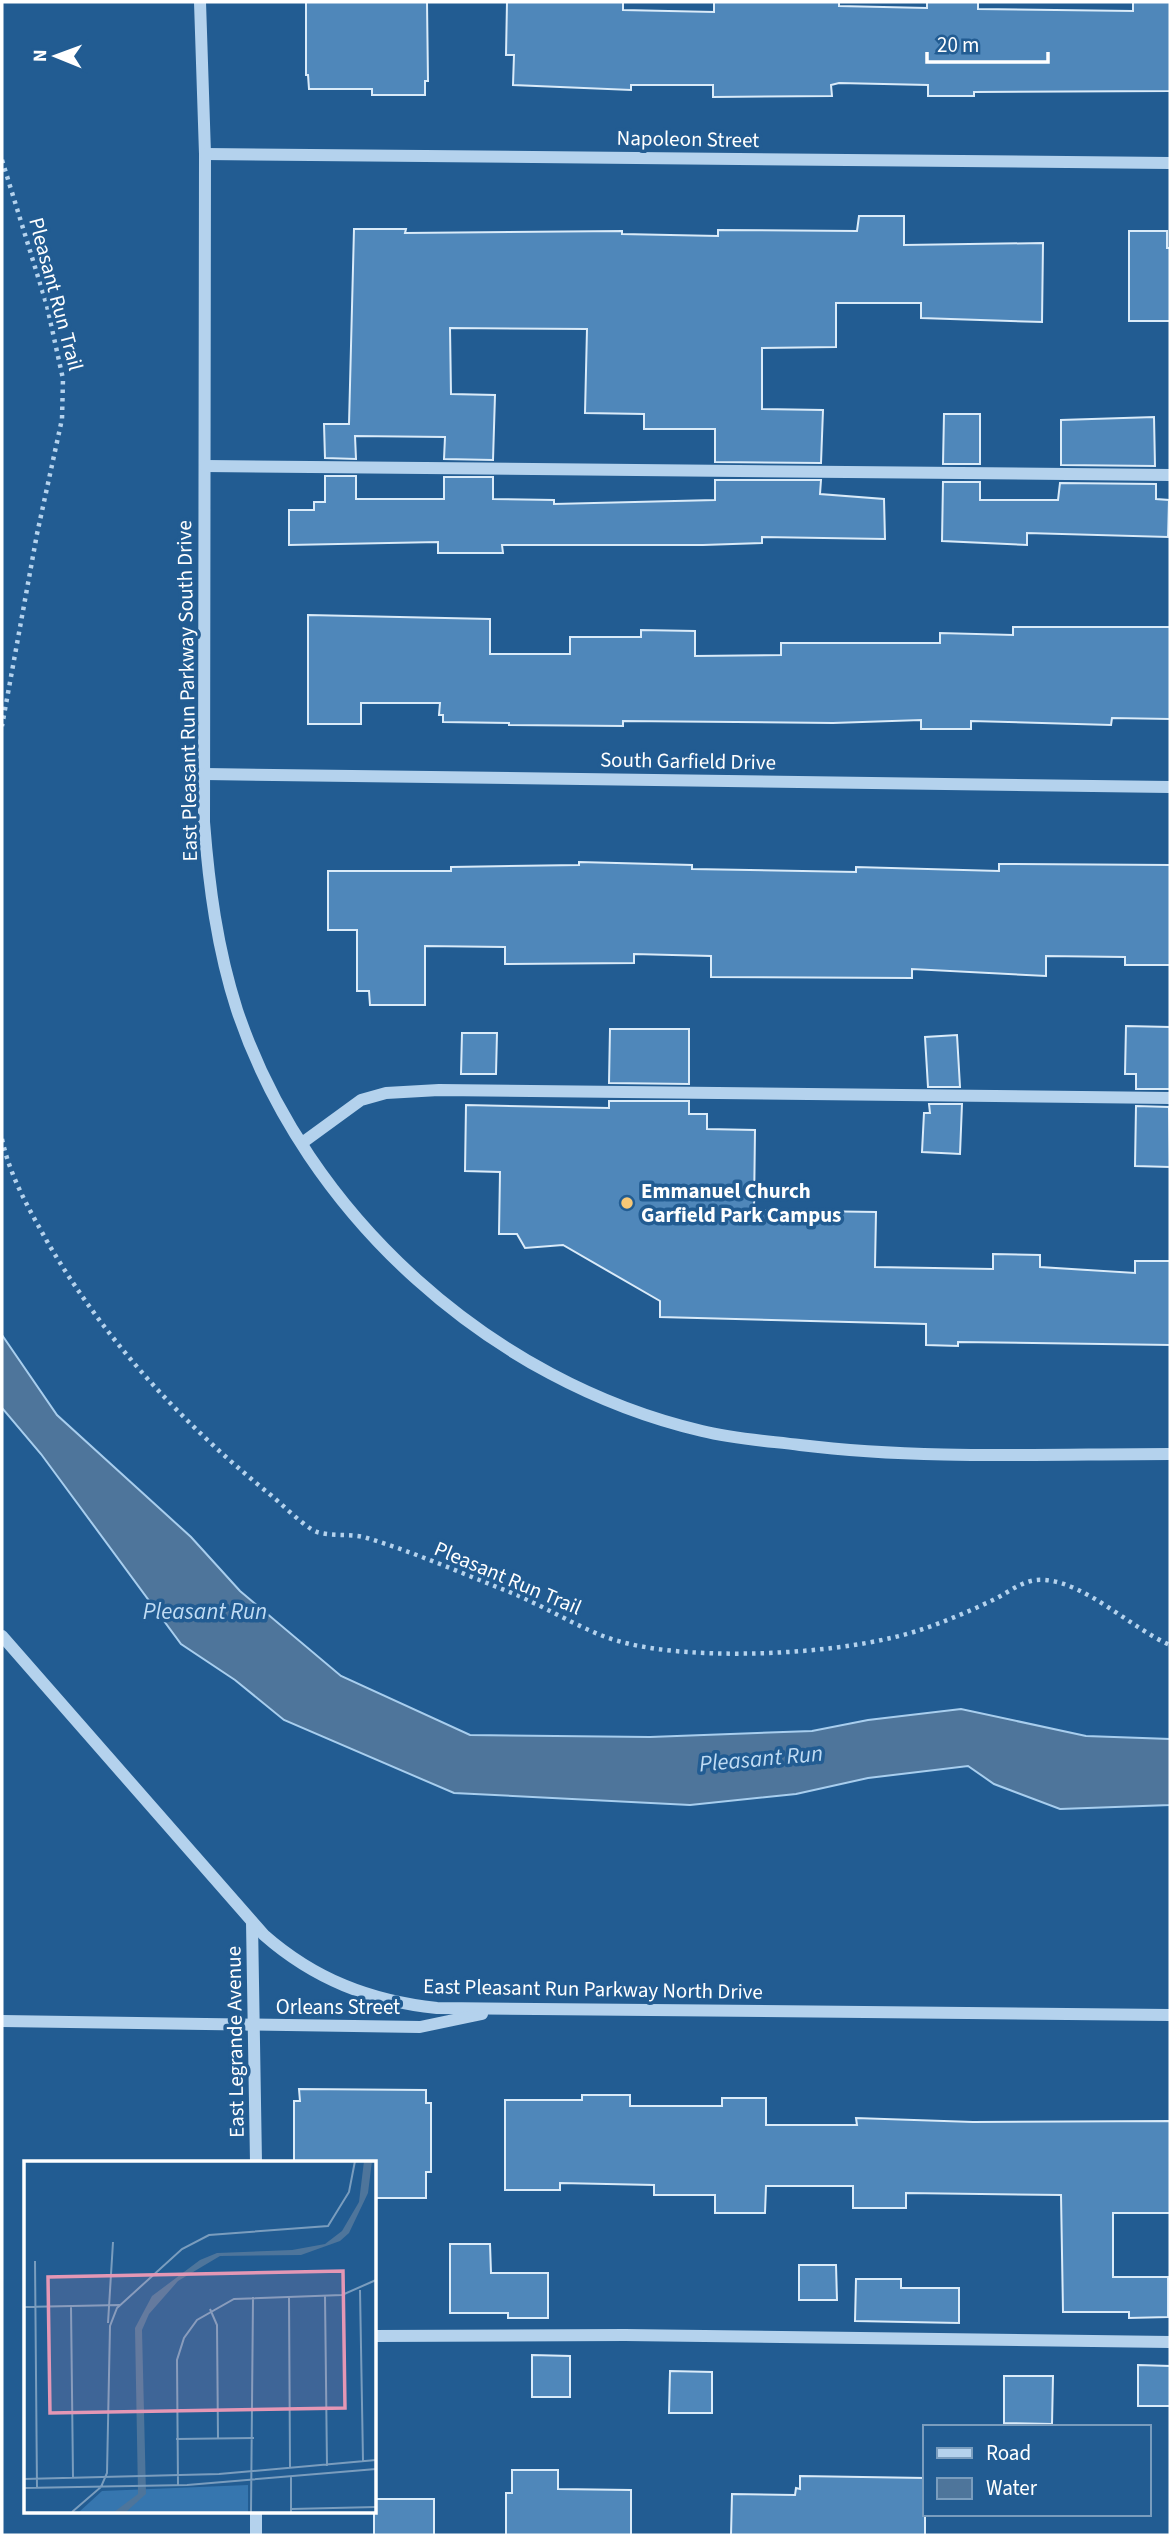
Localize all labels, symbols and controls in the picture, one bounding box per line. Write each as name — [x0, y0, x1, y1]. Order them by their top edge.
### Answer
north arrow — [21, 21, 91, 91]
scale bar — [927, 21, 1048, 65]
text: 20 m — [937, 30, 979, 60]
text: N — [27, 49, 54, 62]
street label: Napoleon Street — [616, 123, 760, 155]
street label: Pleasant Run Trail — [21, 214, 91, 374]
street label: East Pleasant Run Parkway South Drive — [169, 520, 205, 862]
street label: South Garfield Drive — [600, 744, 776, 778]
place label: Emmanuel Church Garfield Park Campus — [641, 1176, 841, 1230]
marker: Emmanuel Church Garfield Park Campus — [619, 1195, 635, 1211]
street label: Pleasant Run Trail — [430, 1533, 586, 1623]
water label: Pleasant Run — [143, 1595, 267, 1628]
water label: Pleasant Run — [698, 1737, 824, 1780]
street label: East Legrande Avenue — [218, 1946, 252, 2138]
street label: East Pleasant Run Parkway North Drive — [423, 1971, 763, 2007]
street label: Orleans Street — [276, 1992, 400, 2022]
inset map — [24, 2161, 376, 2512]
legend — [923, 2425, 1151, 2516]
text: Road — [986, 2438, 1031, 2468]
text: Water — [986, 2473, 1038, 2503]

